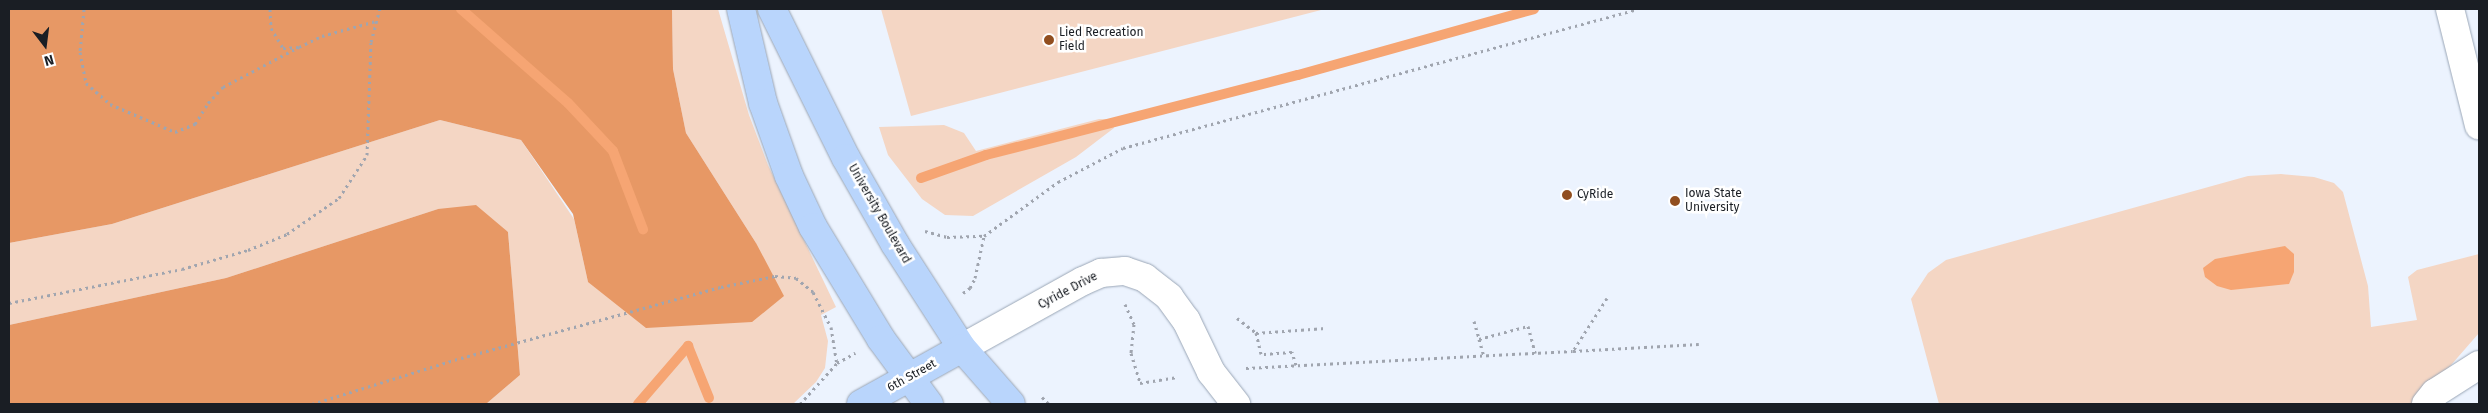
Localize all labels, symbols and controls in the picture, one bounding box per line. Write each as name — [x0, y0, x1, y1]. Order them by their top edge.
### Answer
north arrow — [20, 20, 70, 70]
place label: Lied Recreation Field — [1059, 26, 1144, 54]
marker: Lied Recreation Field — [1043, 34, 1055, 46]
text: N — [42, 51, 56, 69]
street label: University Boulevard — [845, 162, 913, 266]
place label: Iowa State University — [1685, 187, 1742, 215]
place label: CyRide — [1577, 188, 1613, 202]
marker: CyRide — [1561, 189, 1573, 201]
marker: Iowa State University — [1669, 195, 1681, 207]
street label: Cyride Drive — [1036, 269, 1100, 313]
street label: 6th Street — [885, 357, 939, 395]

